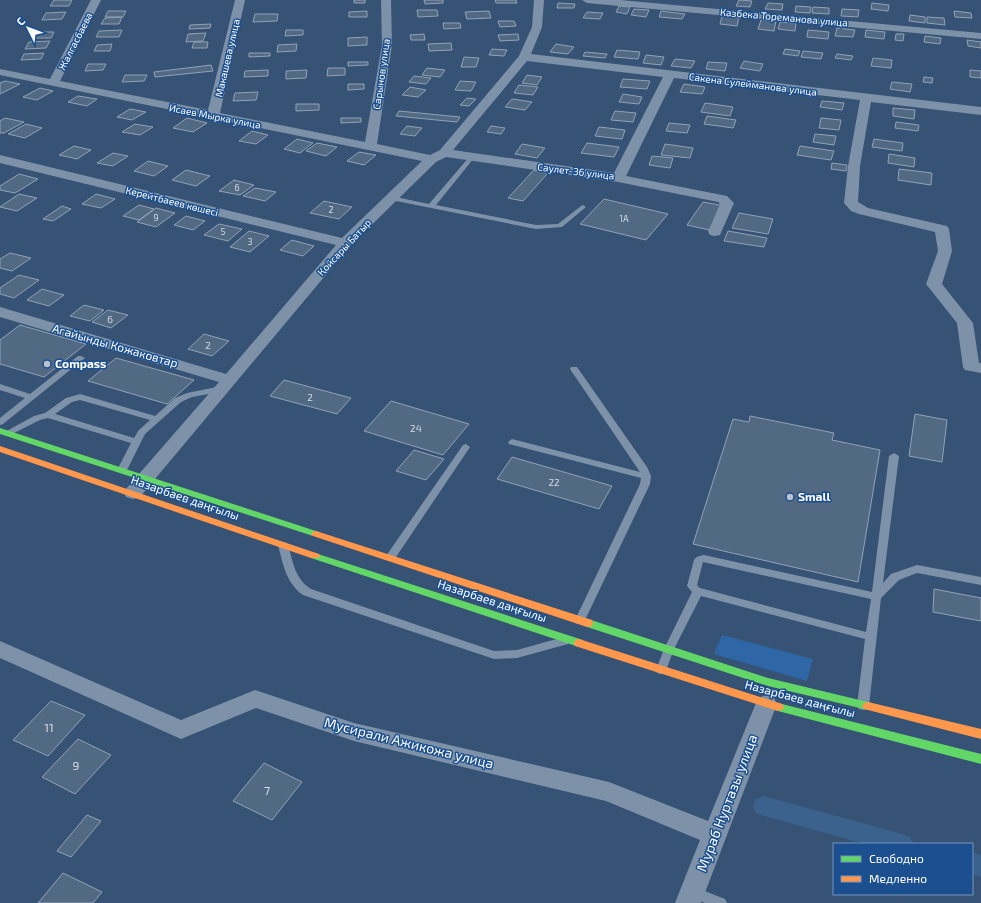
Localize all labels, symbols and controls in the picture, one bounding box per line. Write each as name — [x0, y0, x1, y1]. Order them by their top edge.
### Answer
street label: Казбека Тореманова улица — [720, 5, 848, 30]
north arrow — [8, 8, 48, 48]
street label: Жалгасбаева — [55, 10, 95, 72]
text: С — [13, 14, 28, 28]
street label: Макашева улица — [212, 18, 243, 98]
street label: Сарынов улица — [370, 38, 393, 110]
street label: Сакена Сулейманова улица — [688, 70, 818, 99]
street label: Исаев Мырка улица — [168, 101, 262, 132]
street label: Саулет-36 улица — [537, 160, 615, 183]
house number: 6 — [234, 182, 240, 193]
street label: Керейтбаеев көшесі — [124, 184, 220, 218]
house number: 2 — [328, 204, 334, 215]
house number: 9 — [153, 212, 159, 223]
house number: 1А — [619, 213, 629, 224]
street label: Қойсары Батыр — [315, 216, 373, 278]
house number: 5 — [221, 226, 226, 237]
house number: 3 — [247, 236, 253, 247]
house number: 6 — [107, 313, 113, 325]
street label: Агайынды Кожаковтар — [51, 320, 180, 370]
house number: 2 — [205, 339, 211, 351]
place label: Compass — [55, 356, 107, 370]
marker: Compass — [42, 359, 52, 369]
house number: 2 — [307, 391, 313, 403]
house number: 24 — [410, 422, 422, 434]
street label: Назарбаев даңғылы — [129, 472, 241, 522]
house number: 22 — [548, 476, 560, 488]
place label: Small — [798, 489, 830, 503]
marker: Small — [785, 492, 795, 502]
street label: Назарбаев даңғылы — [436, 576, 549, 624]
street label: Назарбаев даңғылы — [743, 677, 857, 720]
street label: Мусирали Ажикожа улица — [323, 713, 496, 772]
house number: 11 — [44, 720, 54, 734]
street label: Мураб Нуртазы улица — [693, 732, 761, 874]
house number: 9 — [73, 758, 80, 772]
house number: 7 — [264, 783, 270, 797]
legend — [833, 843, 973, 895]
text: Свободно — [869, 851, 924, 865]
text: Медленно — [869, 871, 927, 885]

